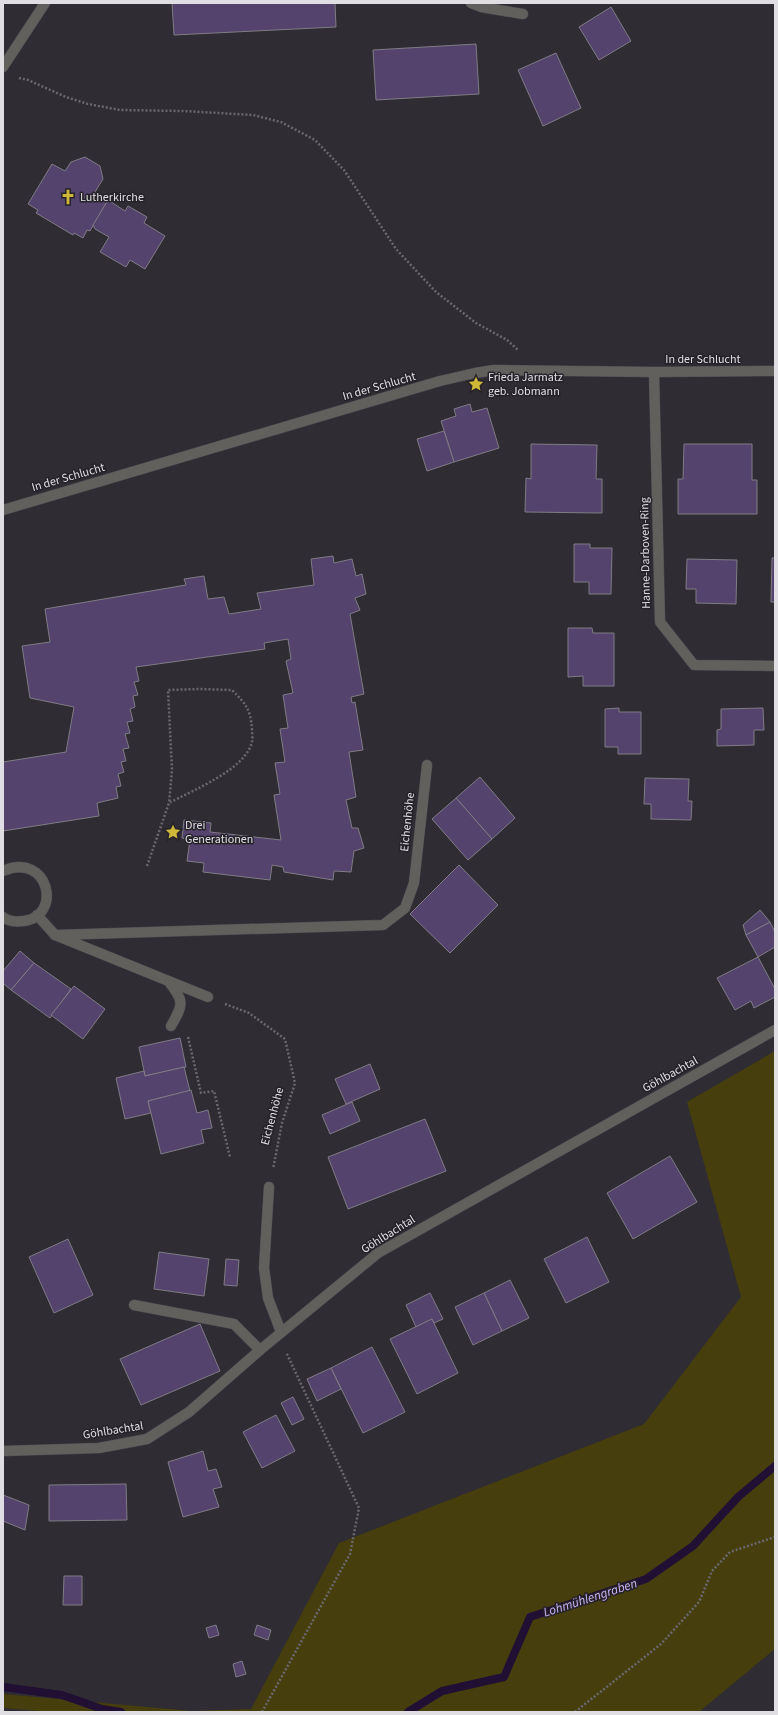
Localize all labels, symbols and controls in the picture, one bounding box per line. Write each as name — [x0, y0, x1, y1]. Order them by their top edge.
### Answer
church icon: Lutherkirche — [59, 188, 77, 206]
place label: Lutherkirche — [80, 189, 144, 206]
street label: In der Schlucht — [665, 351, 741, 368]
street label: In der Schlucht — [341, 368, 418, 405]
place label: Frieda Jarmatz geb. Jobmann — [488, 369, 563, 400]
place icon: Frieda Jarmatz geb. Jobmann — [467, 375, 485, 393]
street label: In der Schlucht — [30, 459, 107, 496]
street label: Hanne-Darboven-Ring — [636, 497, 655, 609]
street label: Eichenhöhe — [396, 792, 419, 852]
place label: Drei Generationen — [185, 817, 253, 848]
place icon: Drei Generationen — [164, 823, 182, 841]
street label: Göhlbachtal — [639, 1052, 701, 1097]
street label: Eichenhöhe — [257, 1085, 288, 1147]
street label: Göhlbachtal — [358, 1211, 419, 1258]
street label: Göhlbachtal — [82, 1417, 145, 1444]
water label: Lohmühlengraben — [541, 1574, 640, 1622]

